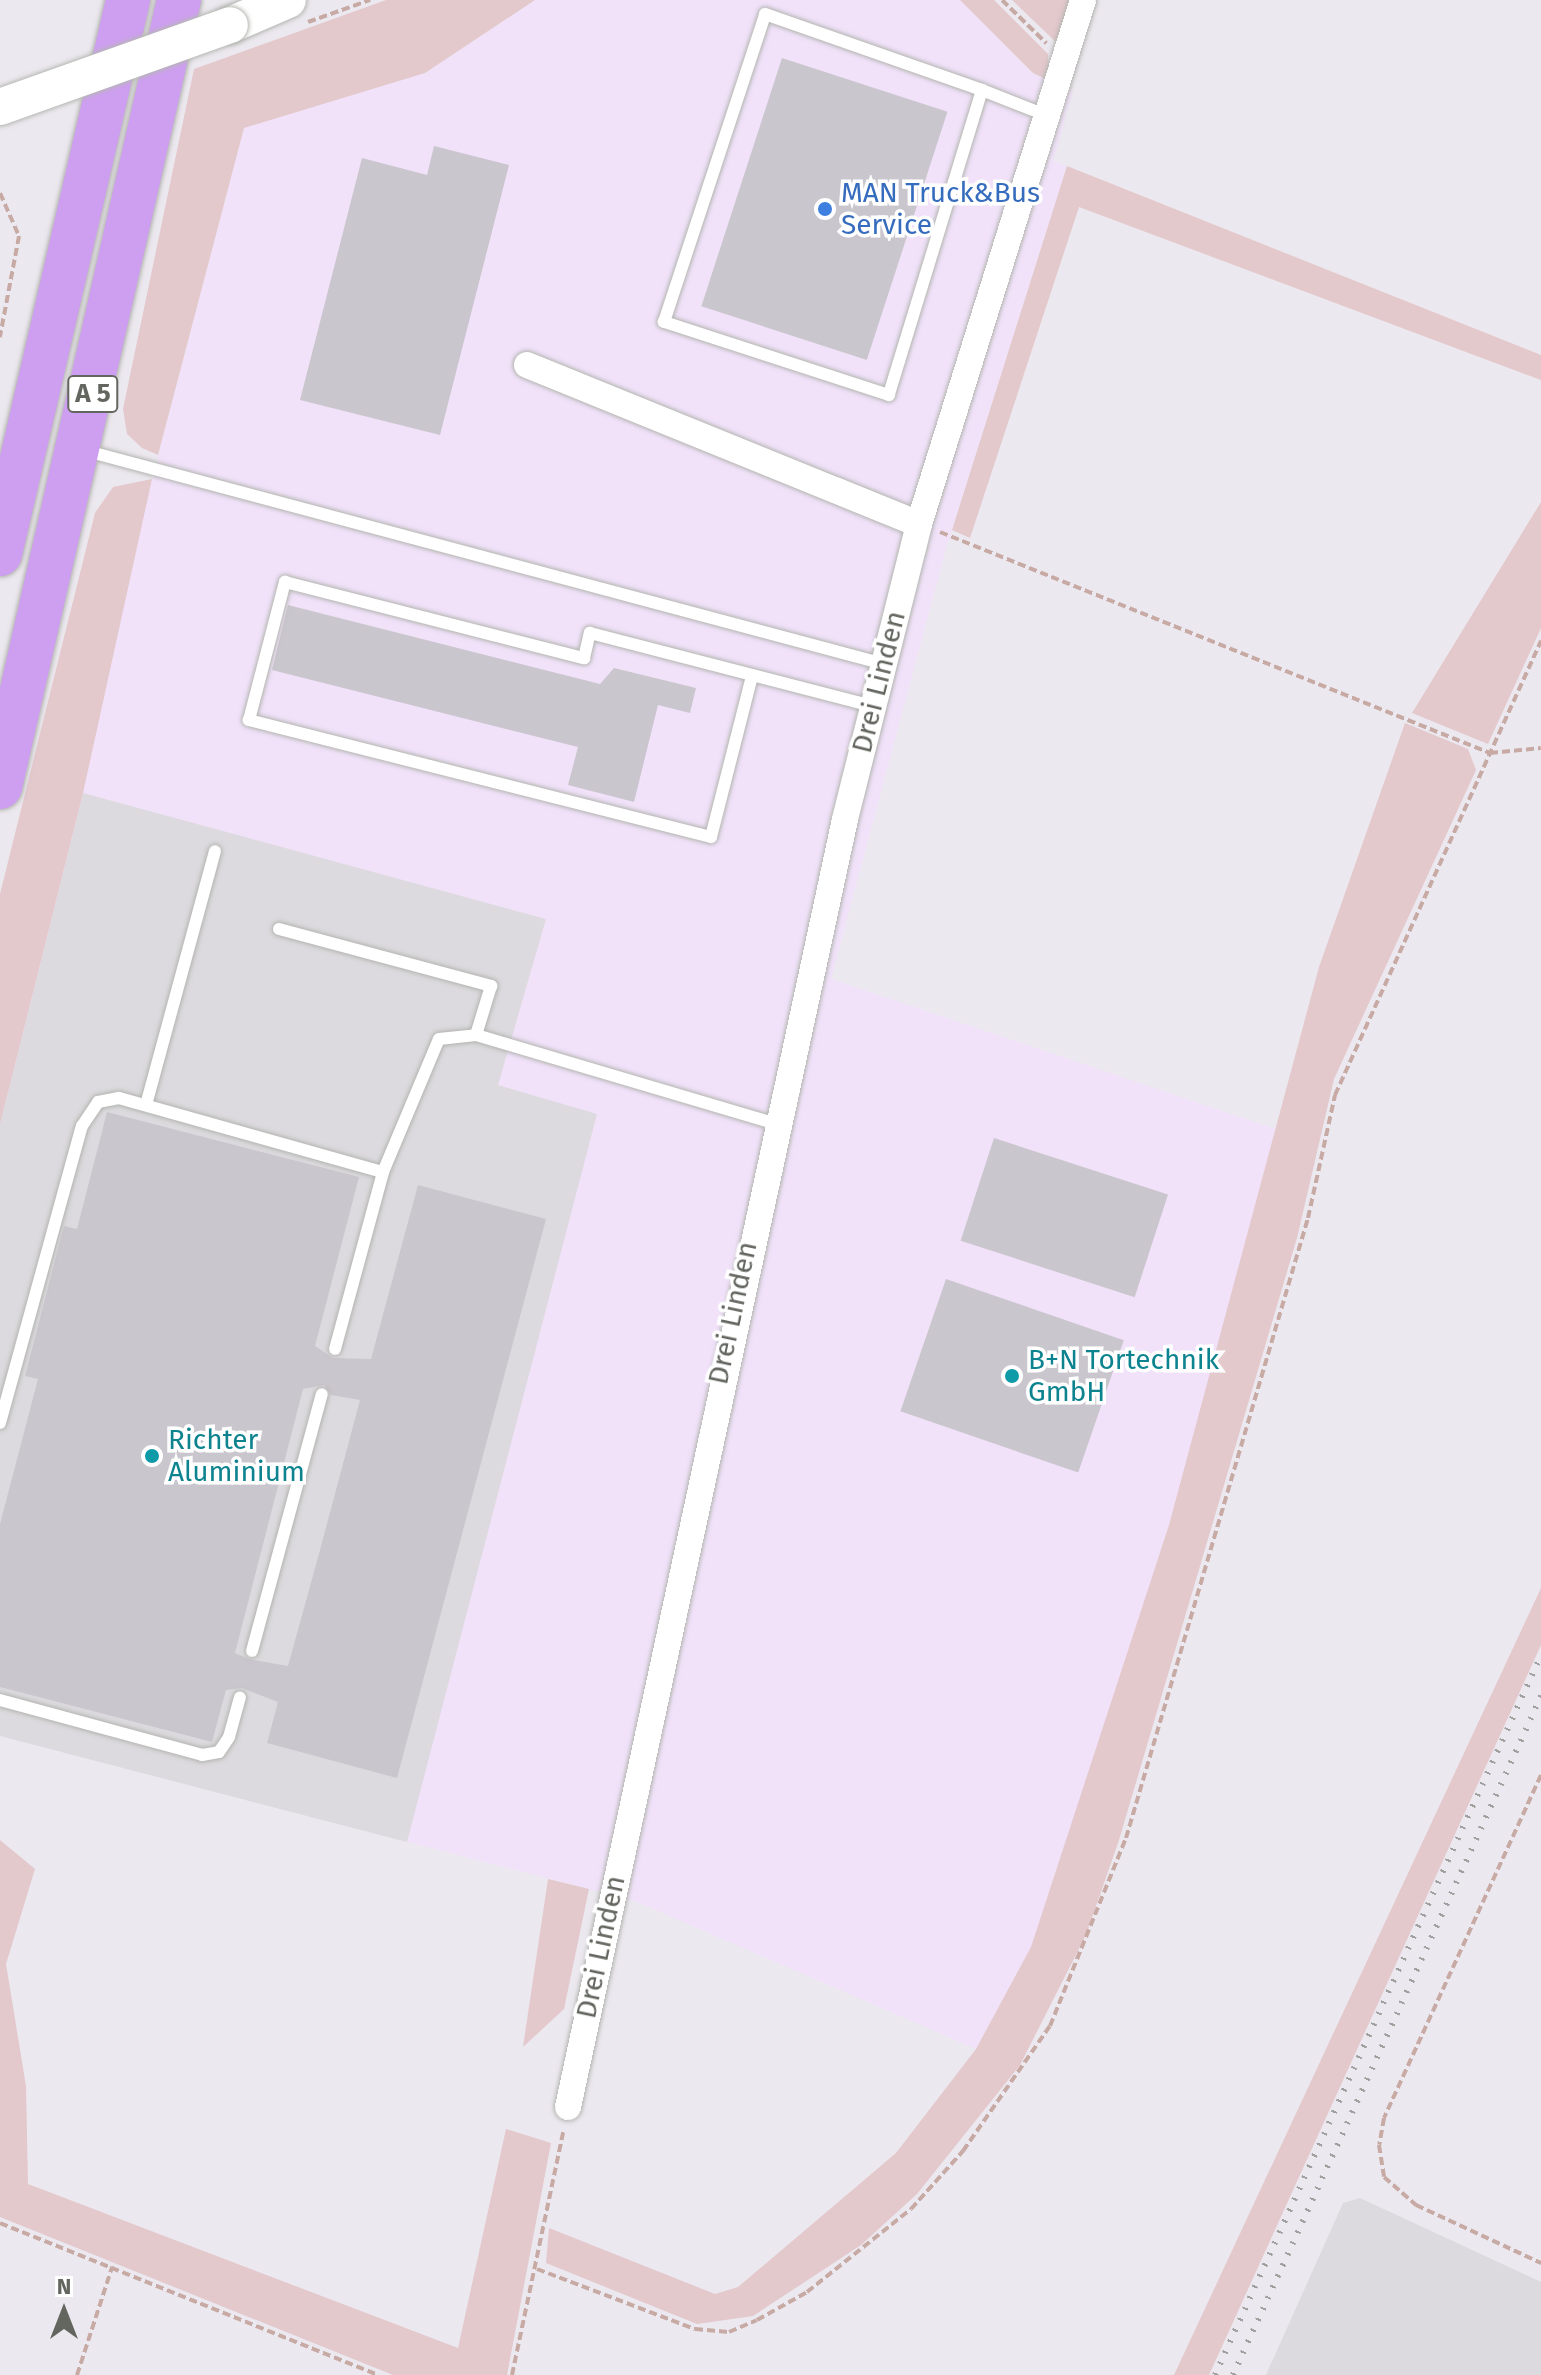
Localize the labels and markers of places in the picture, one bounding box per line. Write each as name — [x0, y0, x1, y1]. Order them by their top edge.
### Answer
place label: MAN Truck&Bus Service — [841, 176, 1040, 242]
marker: MAN Truck&Bus Service — [816, 200, 834, 218]
place label: B+N Tortechnik GmbH — [1028, 1343, 1219, 1409]
marker: B+N Tortechnik GmbH — [1003, 1367, 1021, 1385]
place label: Richter Aluminium — [168, 1423, 305, 1489]
marker: Richter Aluminium — [143, 1447, 161, 1465]

